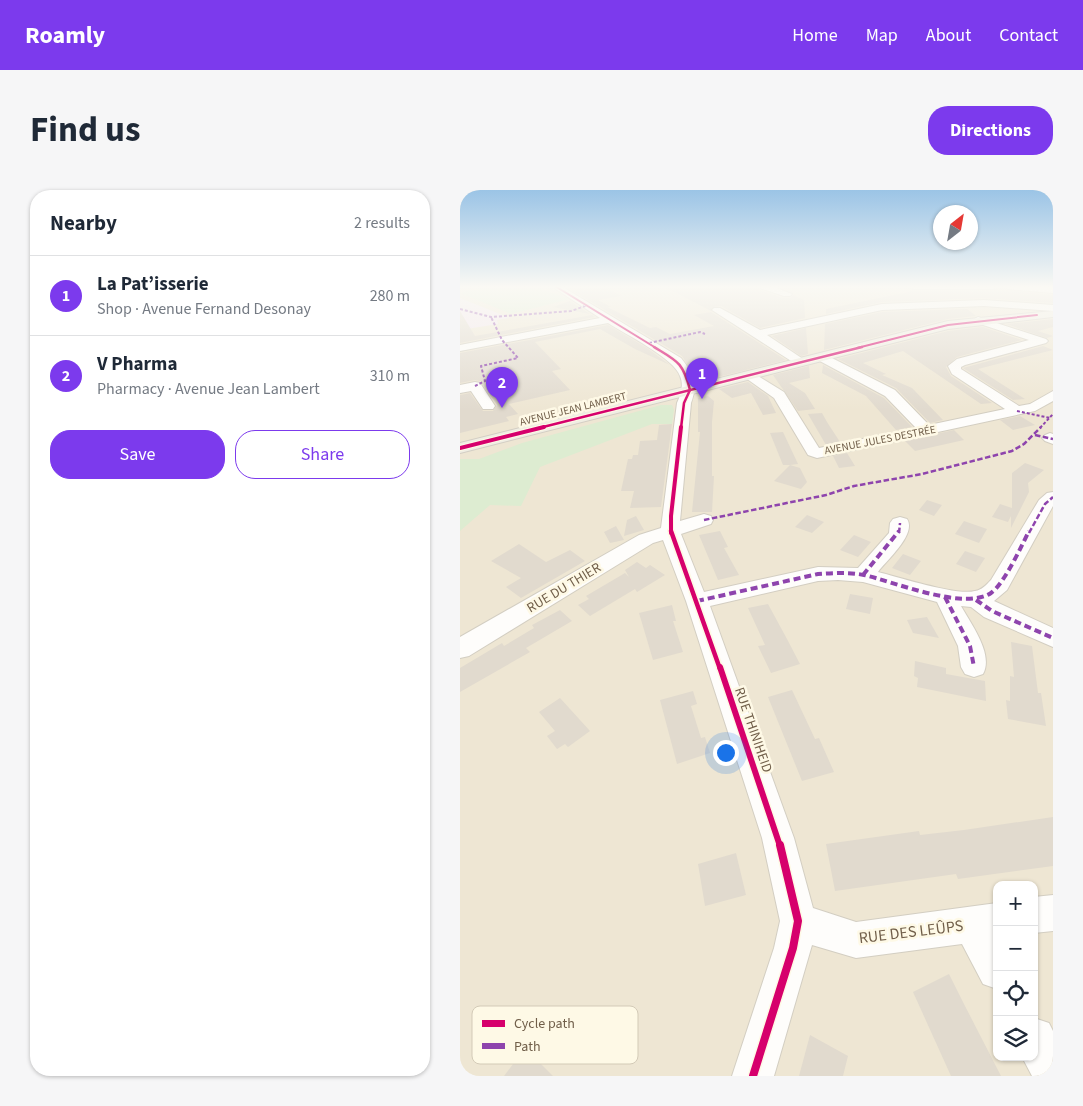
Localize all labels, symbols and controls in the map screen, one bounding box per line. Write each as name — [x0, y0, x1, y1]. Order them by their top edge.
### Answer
text: Roamly — [25, 18, 105, 53]
text: Home — [792, 23, 838, 48]
text: Map — [866, 23, 898, 48]
text: About — [926, 23, 971, 48]
text: Contact — [999, 23, 1058, 48]
text: Find us — [30, 105, 140, 155]
button: Directions — [928, 106, 1053, 155]
north arrow — [933, 205, 978, 250]
text: Nearby — [50, 208, 117, 238]
text: 2 results — [354, 212, 410, 234]
text: La Pat’isserie — [97, 271, 209, 298]
text: 1 — [62, 285, 70, 307]
text: 280 m — [370, 285, 410, 307]
text: Shop · Avenue Fernand Desonay — [97, 298, 311, 320]
text: V Pharma — [97, 351, 177, 378]
pin: 1 — [686, 358, 718, 399]
text: 2 — [62, 365, 70, 387]
text: 310 m — [370, 365, 410, 387]
pin: 2 — [486, 367, 518, 408]
text: Pharmacy · Avenue Jean Lambert — [97, 378, 320, 400]
street label: AVENUE JEAN LAMBERT — [518, 388, 628, 430]
street label: AVENUE JULES DESTRÉE — [823, 422, 937, 458]
button: Save — [50, 430, 225, 479]
button: Share — [235, 430, 410, 479]
street label: RUE DU THIER — [523, 558, 605, 618]
street label: RUE THINIHEID — [729, 685, 777, 775]
your location — [713, 740, 739, 766]
map controls — [993, 881, 1038, 1061]
button: + — [993, 881, 1038, 926]
street label: RUE DES LEÛPS — [858, 915, 964, 949]
button: − — [993, 926, 1038, 971]
button: locate — [993, 971, 1038, 1016]
legend — [472, 1006, 638, 1064]
text: Cycle path — [514, 1014, 575, 1034]
button: layers — [993, 1016, 1038, 1061]
text: Path — [514, 1037, 541, 1057]

